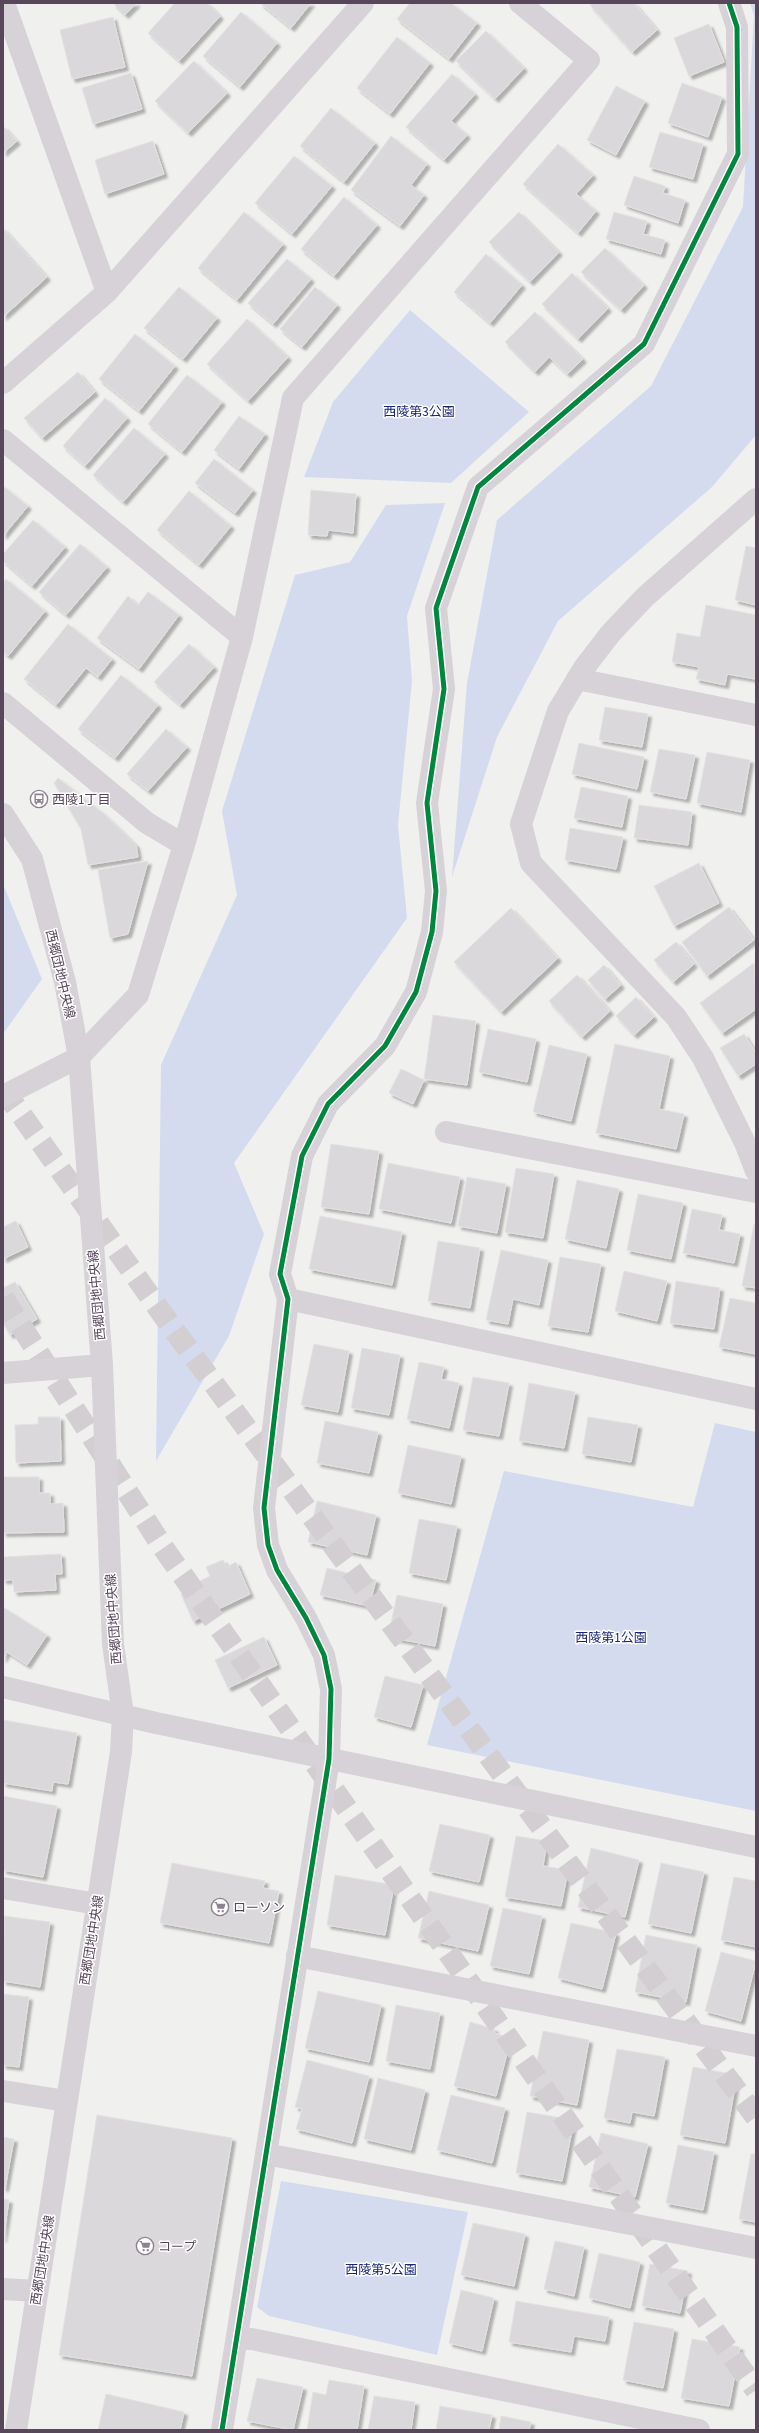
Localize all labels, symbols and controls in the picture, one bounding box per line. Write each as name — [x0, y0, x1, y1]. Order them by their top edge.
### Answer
park label: 西陵第3公園 — [383, 403, 455, 421]
bus stop icon: 西陵1丁目 — [29, 789, 49, 809]
place label: 西陵1丁目 — [52, 791, 110, 809]
street label: 西郷団地中央線 — [41, 928, 79, 1021]
street label: 西郷団地中央線 — [84, 1249, 110, 1341]
street label: 西郷団地中央線 — [102, 1573, 126, 1665]
park label: 西陵第1公園 — [575, 1629, 647, 1647]
street label: 西郷団地中央線 — [76, 1894, 108, 1987]
supermarket icon: ローソン — [210, 1897, 230, 1917]
place label: ローソン — [233, 1899, 285, 1917]
street label: 西郷団地中央線 — [27, 2214, 59, 2307]
supermarket icon: コープ — [135, 2236, 155, 2256]
place label: コープ — [158, 2238, 196, 2256]
park label: 西陵第5公園 — [345, 2261, 417, 2279]

